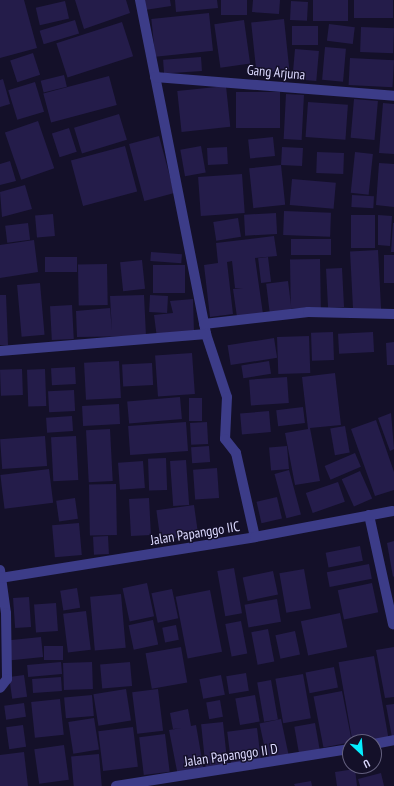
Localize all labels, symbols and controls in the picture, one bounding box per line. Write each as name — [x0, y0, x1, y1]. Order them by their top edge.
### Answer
street label: Gang Arjuna — [246, 61, 306, 83]
street label: Jalan Papanggo IIC — [149, 518, 241, 548]
north arrow — [342, 734, 382, 774]
street label: Jalan Papanggo II D — [183, 740, 279, 770]
text: U — [361, 756, 372, 771]

